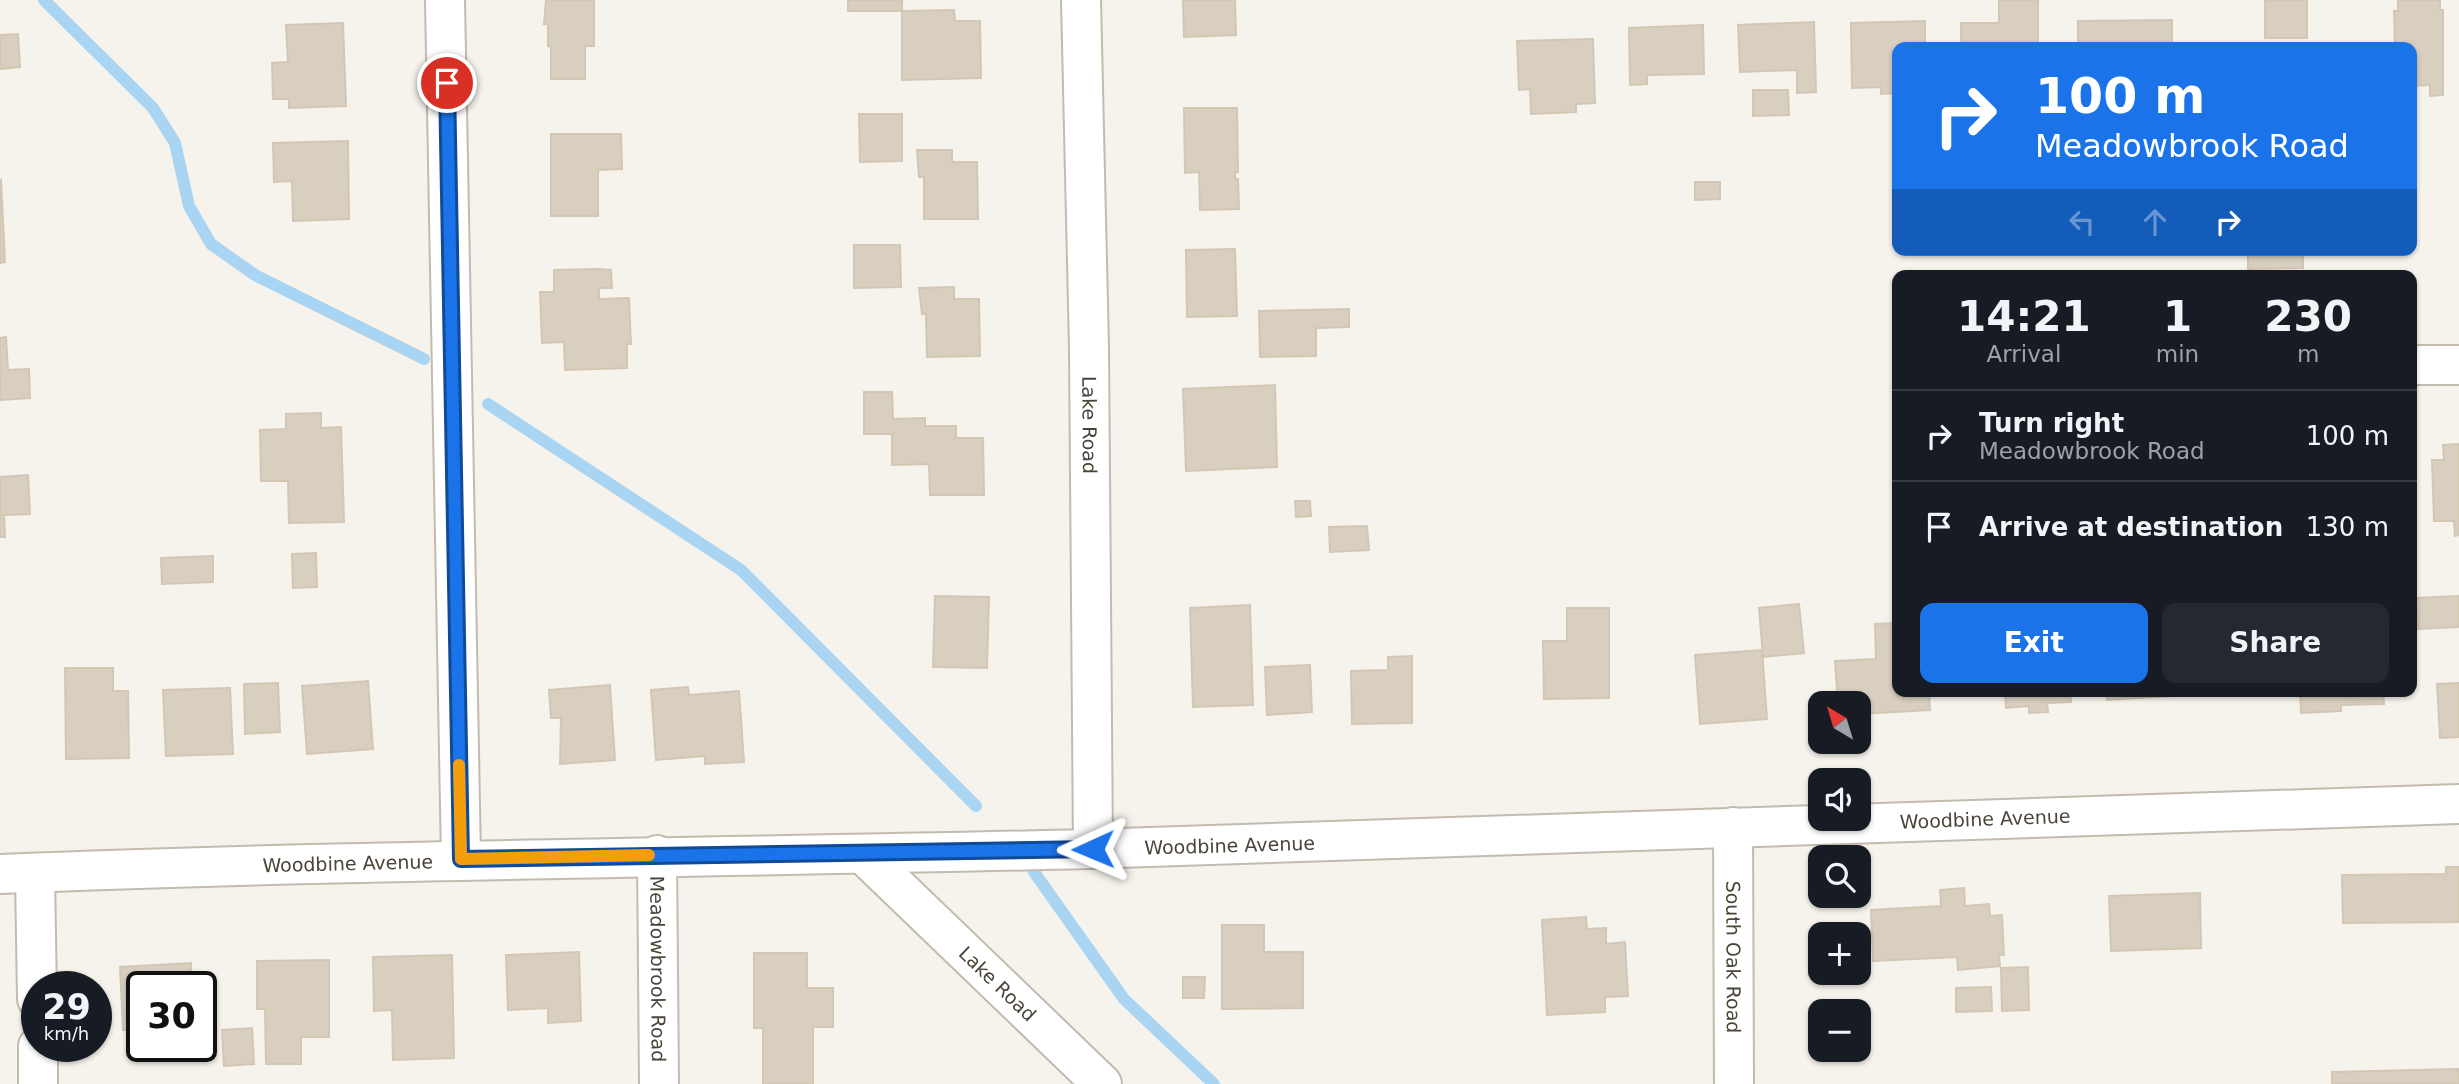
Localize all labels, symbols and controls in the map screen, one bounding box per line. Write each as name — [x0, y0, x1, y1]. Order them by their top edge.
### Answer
pin — [417, 53, 477, 113]
icon: arrive — [428, 64, 466, 102]
text: 100 m — [2035, 68, 2205, 125]
icon: right — [1920, 70, 2011, 161]
text: Meadowbrook Road — [2035, 127, 2349, 165]
icon: left — [2063, 203, 2101, 241]
icon: ahead — [2136, 203, 2174, 241]
icon: right — [2209, 203, 2247, 241]
text: 14:21 — [1957, 292, 2091, 341]
text: 1 — [2163, 292, 2192, 341]
text: 230 — [2264, 292, 2352, 341]
text: Arrival — [1987, 341, 2061, 367]
text: min — [2156, 341, 2199, 367]
text: m — [2297, 341, 2319, 367]
street label: Lake Road — [1078, 376, 1101, 474]
text: Turn right — [1979, 408, 2124, 438]
icon: right — [1920, 417, 1958, 455]
text: 100 m — [2306, 421, 2389, 451]
text: Meadowbrook Road — [1979, 438, 2205, 464]
icon: arrive — [1920, 508, 1958, 546]
text: Arrive at destination — [1979, 512, 2283, 542]
text: 130 m — [2306, 512, 2389, 542]
button: Exit — [1920, 603, 2148, 683]
button: Share — [2162, 603, 2389, 683]
north arrow — [1808, 691, 1871, 754]
map controls — [1808, 691, 1871, 1062]
button: sound — [1808, 768, 1871, 831]
street label: Woodbine Avenue — [1899, 805, 2071, 833]
position arrow — [1056, 812, 1130, 886]
street label: Woodbine Avenue — [1144, 832, 1315, 859]
button: search — [1808, 845, 1871, 908]
street label: Woodbine Avenue — [262, 850, 433, 876]
street label: Meadowbrook Road — [646, 876, 670, 1062]
street label: South Oak Road — [1722, 881, 1745, 1033]
button: + — [1808, 922, 1871, 985]
street label: Lake Road — [955, 942, 1041, 1026]
speed limit sign: 30 — [126, 971, 217, 1062]
text: 29 — [42, 987, 91, 1027]
button: − — [1808, 999, 1871, 1062]
text: km/h — [44, 1023, 89, 1044]

